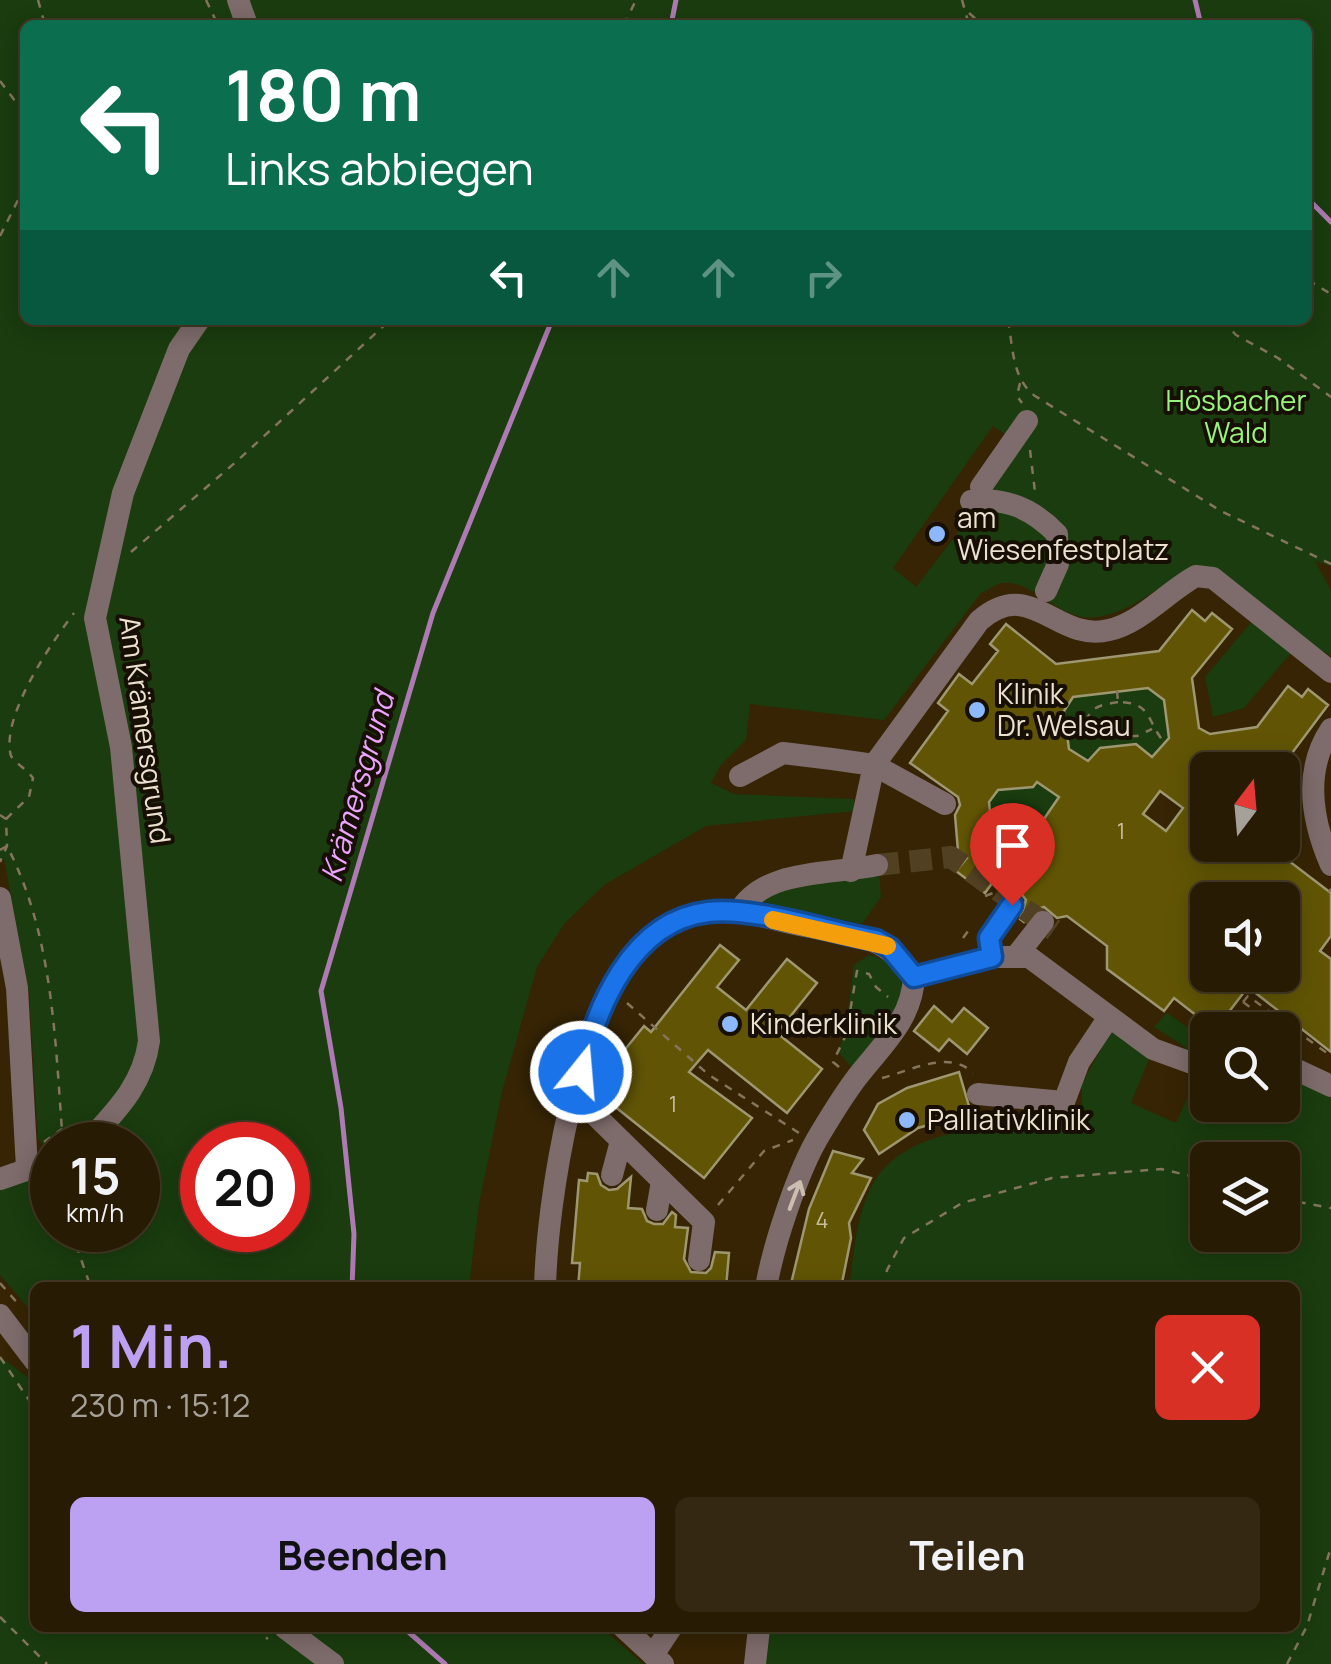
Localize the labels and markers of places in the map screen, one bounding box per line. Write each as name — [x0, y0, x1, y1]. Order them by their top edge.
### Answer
place label: am Wiesenfestplatz — [957, 498, 1169, 568]
marker: am Wiesenfestplatz — [926, 523, 948, 545]
place label: Klinik Dr. Welsau — [997, 674, 1131, 744]
marker: Klinik Dr. Welsau — [966, 699, 988, 721]
pin — [970, 803, 1055, 906]
place label: Kinderklinik — [750, 1004, 898, 1042]
marker: Kinderklinik — [719, 1013, 741, 1035]
place label: Palliativklinik — [927, 1100, 1091, 1138]
marker: Palliativklinik — [896, 1109, 918, 1131]

